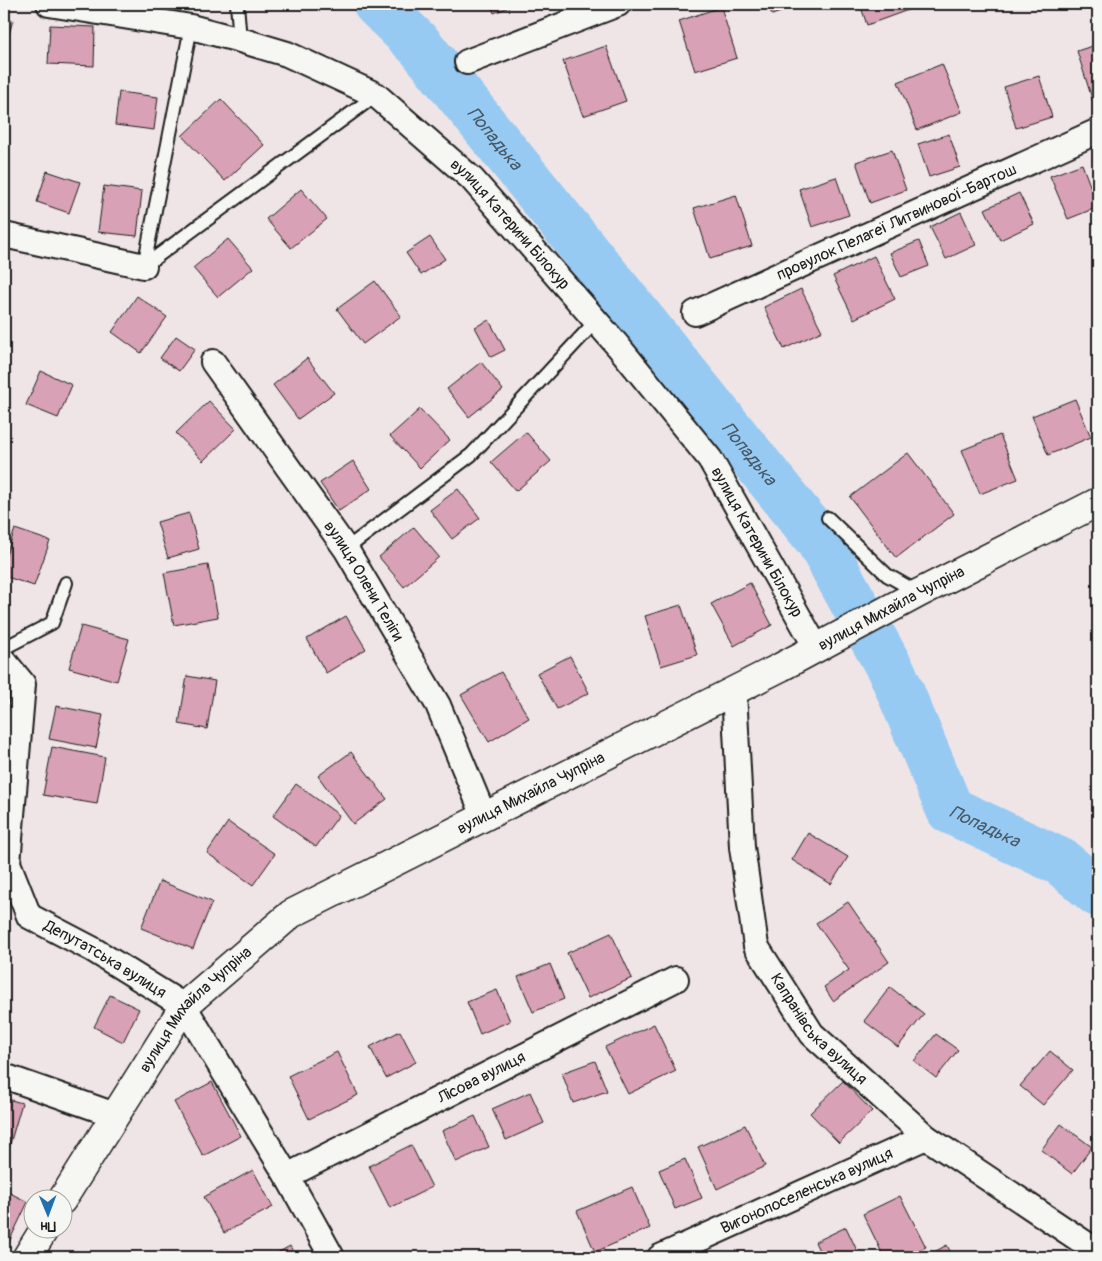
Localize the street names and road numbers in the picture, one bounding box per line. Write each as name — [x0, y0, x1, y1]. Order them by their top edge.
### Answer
street label: вулиця Катерини Білокур — [446, 154, 574, 294]
street label: провулок Пелагеї Литвинової-Бартош — [773, 159, 1020, 285]
street label: вулиця Катерини Білокур — [707, 463, 807, 621]
street label: вулиця Олени Теліги — [319, 517, 408, 645]
street label: вулиця Михайла Чупріна — [815, 561, 968, 655]
street label: вулиця Михайла Чупріна — [454, 747, 608, 839]
street label: Депутатська вулиця — [40, 915, 170, 1003]
street label: вулиця Михайла Чупріна — [135, 942, 256, 1076]
street label: Капранівська вулиця — [766, 970, 871, 1089]
street label: Лісова вулиця — [433, 1047, 529, 1109]
street label: Вигонопоселенська вулиця — [718, 1143, 896, 1238]

